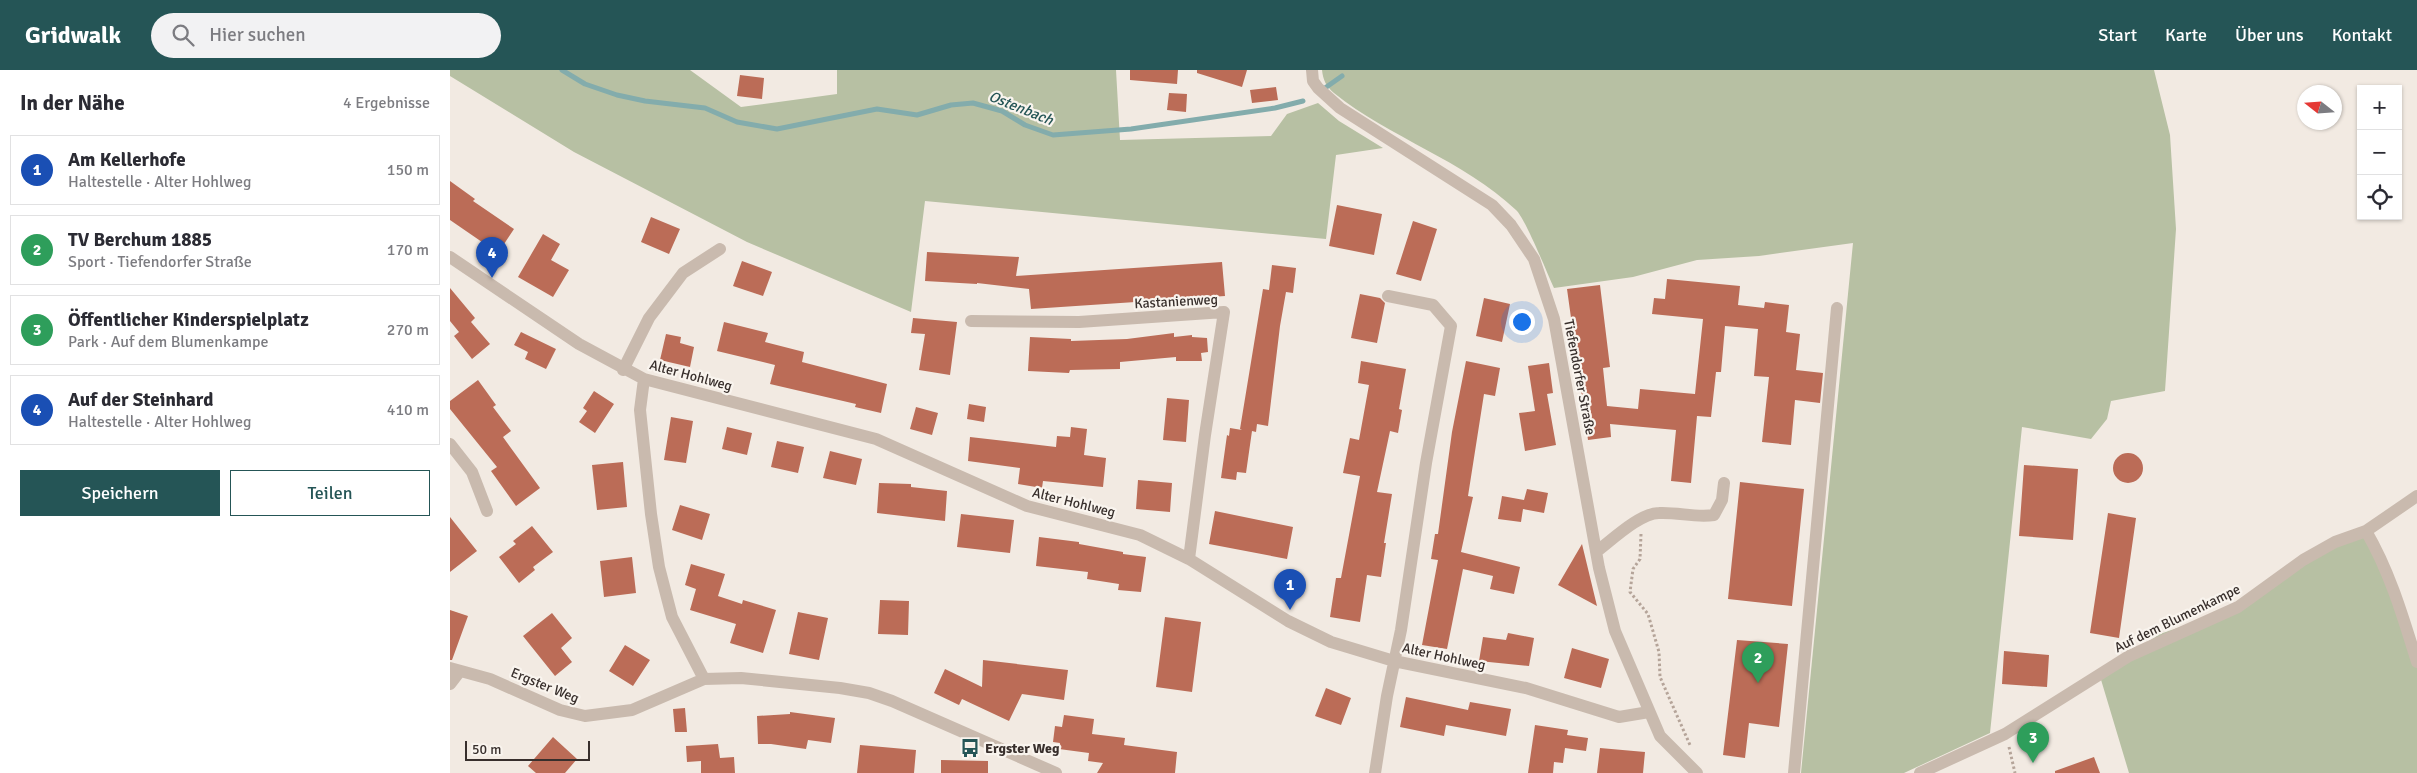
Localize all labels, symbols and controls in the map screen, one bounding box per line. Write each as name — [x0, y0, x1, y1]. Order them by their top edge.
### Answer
search box — [151, 13, 501, 58]
text: Gridwalk — [25, 20, 121, 50]
icon: search — [169, 21, 197, 49]
text: Hier suchen — [209, 23, 306, 47]
text: Start — [2098, 24, 2137, 46]
text: Karte — [2165, 24, 2207, 46]
text: Über uns — [2235, 24, 2304, 46]
text: Kontakt — [2332, 24, 2392, 46]
north arrow — [2297, 85, 2342, 130]
map controls — [2357, 85, 2402, 220]
button: + — [2357, 85, 2402, 130]
water label: Ostenbach — [986, 87, 1057, 129]
text: In der Nähe — [20, 90, 125, 116]
text: 4 Ergebnisse — [343, 93, 430, 113]
button: − — [2357, 130, 2402, 175]
text: Am Kellerhofe — [68, 148, 186, 172]
text: 1 — [33, 160, 41, 180]
text: 150 m — [387, 160, 429, 180]
text: Haltestelle · Alter Hohlweg — [68, 172, 251, 192]
button: locate — [2357, 175, 2402, 220]
text: TV Berchum 1885 — [68, 228, 212, 252]
pin: 4 — [476, 237, 508, 278]
text: 2 — [33, 240, 41, 260]
text: 170 m — [387, 240, 429, 260]
text: Sport · Tiefendorfer Straße — [68, 252, 252, 272]
street label: Kastanienweg — [1134, 291, 1218, 312]
text: Öffentlicher Kinderspielplatz — [68, 308, 309, 332]
your location — [1509, 309, 1535, 335]
street label: Tiefendorfer Straße — [1560, 318, 1599, 436]
text: 3 — [33, 320, 41, 340]
text: 270 m — [387, 320, 429, 340]
text: Park · Auf dem Blumenkampe — [68, 332, 268, 352]
street label: Alter Hohlweg — [648, 356, 734, 395]
text: Auf der Steinhard — [68, 388, 213, 412]
text: 4 — [33, 400, 41, 420]
text: 410 m — [387, 400, 429, 420]
text: Haltestelle · Alter Hohlweg — [68, 412, 251, 432]
button: Speichern — [20, 470, 220, 516]
button: Teilen — [230, 470, 430, 516]
street label: Alter Hohlweg — [1031, 484, 1117, 521]
pin: 1 — [1274, 569, 1306, 610]
street label: Auf dem Blumenkampe — [2111, 581, 2243, 656]
street label: Alter Hohlweg — [1401, 639, 1487, 674]
pin: 2 — [1742, 642, 1774, 683]
street label: Ergster Weg — [508, 664, 581, 707]
pin: 3 — [2017, 722, 2049, 763]
bus stop icon: Ergster Weg — [959, 737, 981, 759]
scale bar — [465, 738, 590, 761]
place label: Ergster Weg — [985, 740, 1060, 757]
text: 50 m — [472, 741, 501, 758]

